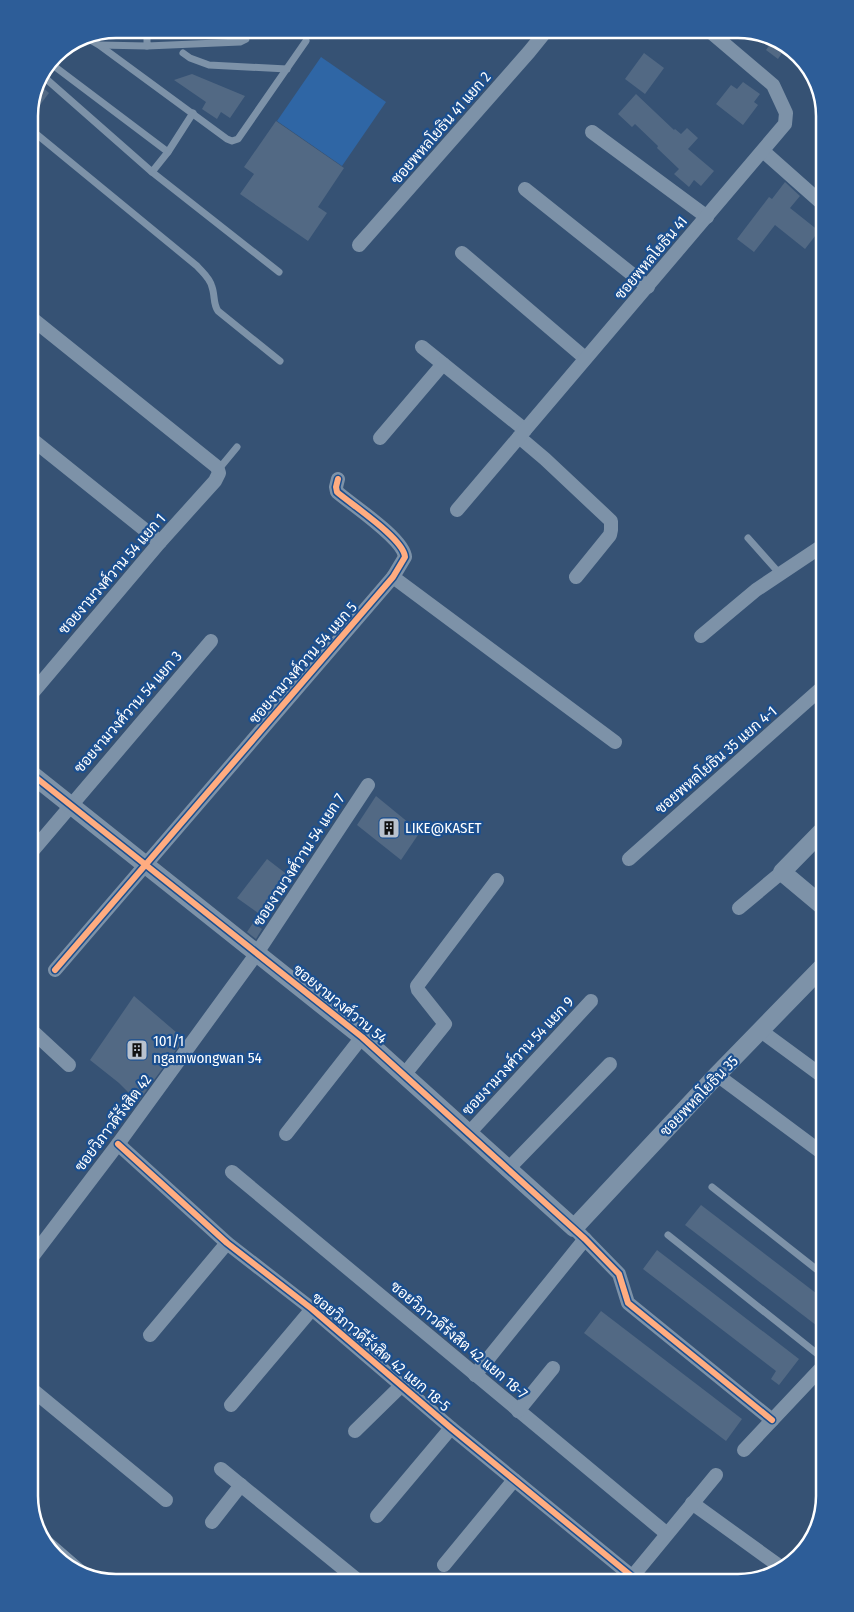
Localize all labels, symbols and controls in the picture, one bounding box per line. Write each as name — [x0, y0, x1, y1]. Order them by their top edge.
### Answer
street label: ซอยพหลโยธิน 41 แยก 2 — [387, 67, 495, 188]
street label: ซอยพหลโยธิน 41 — [610, 212, 691, 303]
street label: ซอยงามวงศ์วาน 54 แยก 1 — [54, 509, 169, 638]
street label: ซอยงามวงศ์วาน 54 แยก 5 — [244, 598, 361, 728]
street label: ซอยงามวงศ์วาน 54 แยก 3 — [69, 647, 186, 777]
street label: ซอยพหลโยธิน 35 แยก 4-1 — [651, 701, 781, 818]
street label: ซอยงามวงศ์วาน 54 แยก 7 — [248, 790, 349, 930]
building icon: LIKE@KASET — [377, 816, 401, 840]
place label: LIKE@KASET — [405, 819, 482, 837]
street label: ซอยงามวงศ์วาน 54 — [289, 960, 391, 1047]
street label: ซอยงามวงศ์วาน 54 แยก 9 — [458, 992, 578, 1119]
place label: 101/1 ngamwongwan 54 — [153, 1032, 262, 1067]
building icon: 101/1 ngamwongwan 54 — [125, 1038, 149, 1062]
street label: ซอยพหลโยธิน 35 — [655, 1051, 742, 1140]
street label: ซอยวิภาวดีรังสิต 42 — [70, 1070, 155, 1175]
street label: ซอยวิภาวดีรังสิต 42 แยก 18-7 — [387, 1277, 532, 1403]
street label: ซอยวิภาวดีรังสิต 42 แยก 18-5 — [308, 1288, 455, 1415]

